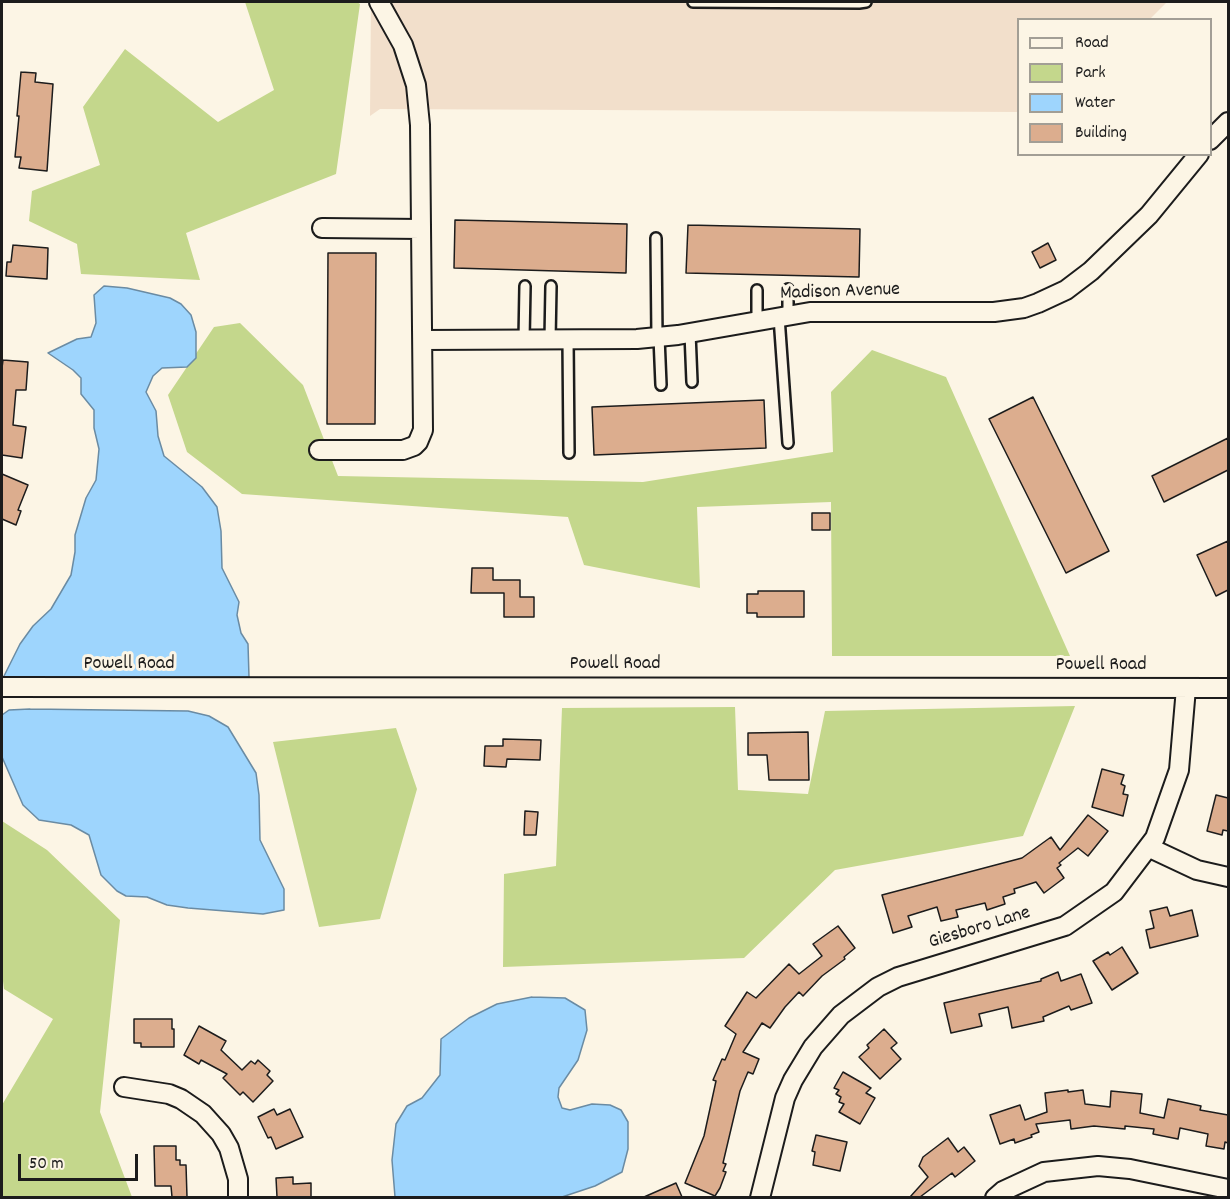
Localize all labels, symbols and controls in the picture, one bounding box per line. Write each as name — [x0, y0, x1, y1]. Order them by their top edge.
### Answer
legend — [1017, 18, 1212, 156]
text: Road — [1075, 31, 1109, 56]
text: Park — [1075, 61, 1106, 86]
text: Water — [1075, 91, 1115, 116]
text: Building — [1075, 121, 1127, 146]
street label: Madison Avenue — [780, 279, 900, 307]
street label: Powell Road — [83, 653, 175, 677]
street label: Powell Road — [569, 653, 661, 677]
street label: Powell Road — [1055, 654, 1147, 678]
street label: Giesboro Lane — [926, 902, 1034, 956]
scale bar — [21, 1142, 141, 1180]
text: 50 m — [29, 1152, 64, 1177]

